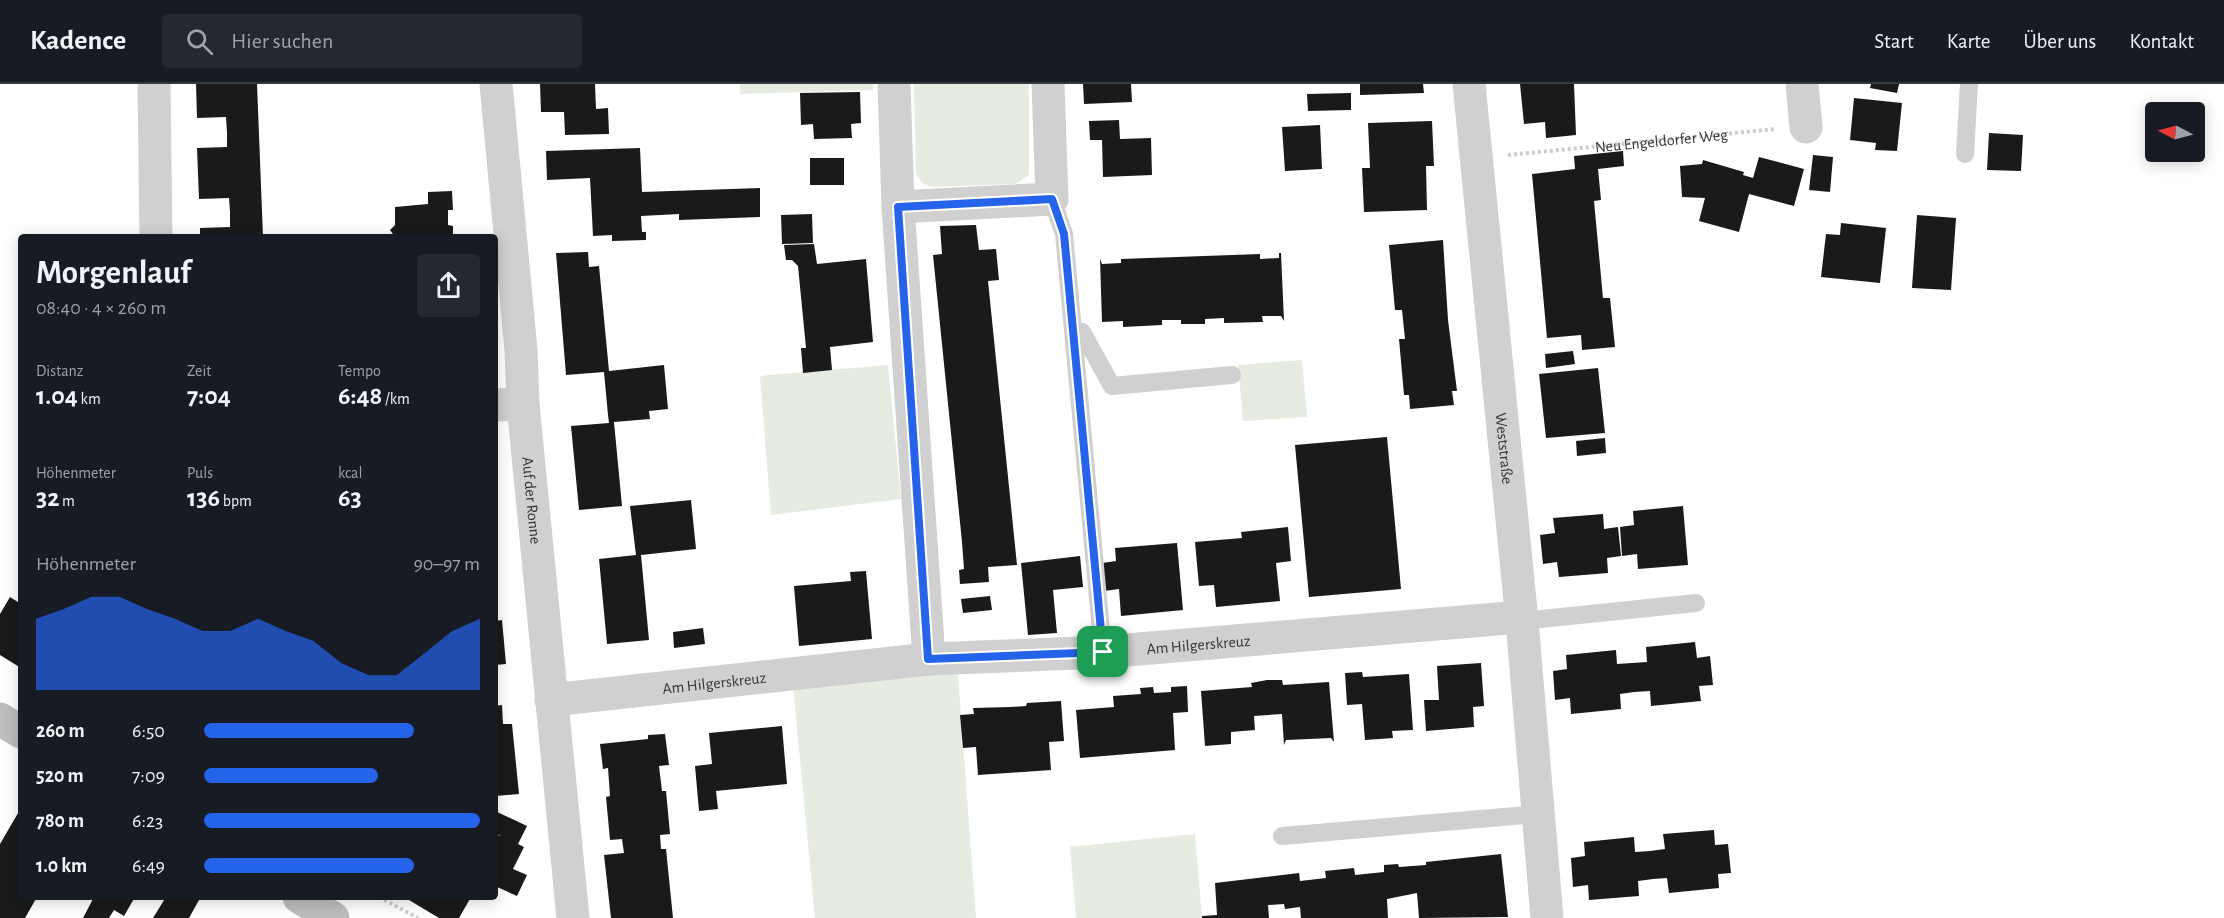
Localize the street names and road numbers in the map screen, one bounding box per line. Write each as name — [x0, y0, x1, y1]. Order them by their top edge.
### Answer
street label: Neu Engeldorfer Weg — [1594, 127, 1729, 155]
street label: Weststraße — [1492, 412, 1515, 485]
street label: Auf der Ronne — [519, 456, 544, 545]
street label: Am Hilgerskreuz — [1146, 633, 1251, 657]
street label: Am Hilgerskreuz — [661, 670, 767, 697]

